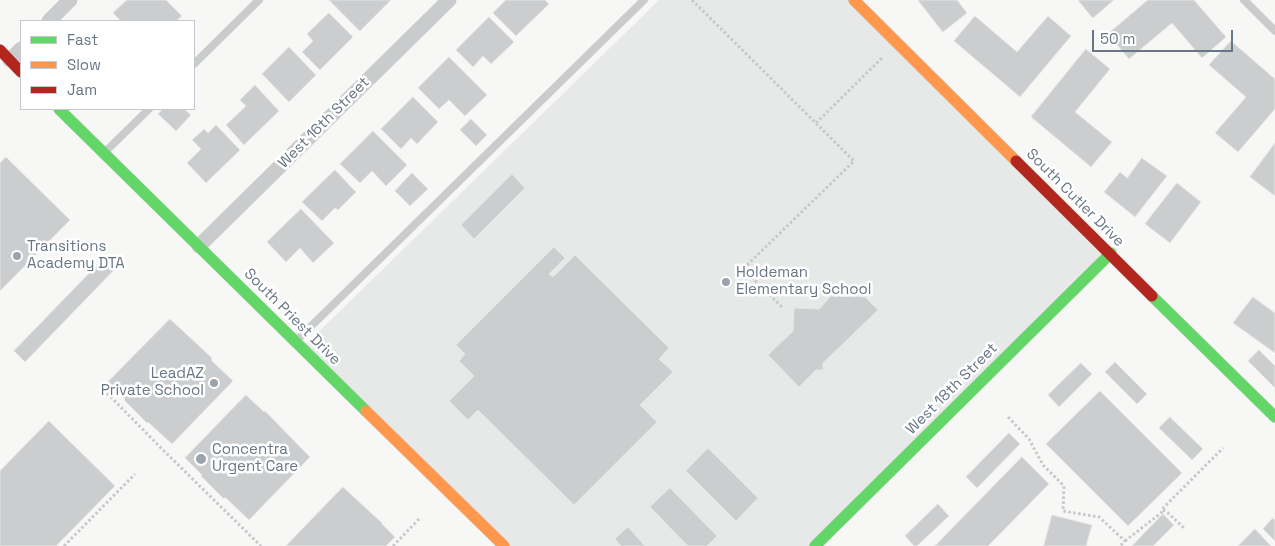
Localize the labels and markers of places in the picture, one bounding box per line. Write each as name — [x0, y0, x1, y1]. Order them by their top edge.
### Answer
place label: Transitions Academy DTA — [27, 238, 125, 273]
marker: Transitions Academy DTA — [11, 250, 23, 262]
place label: Holdeman Elementary School — [736, 264, 872, 299]
marker: Holdeman Elementary School — [720, 276, 732, 288]
place label: LeadAZ Private School — [101, 365, 204, 400]
marker: LeadAZ Private School — [208, 377, 220, 389]
place label: Concentra Urgent Care — [212, 441, 298, 476]
marker: Concentra Urgent Care — [194, 452, 208, 466]

